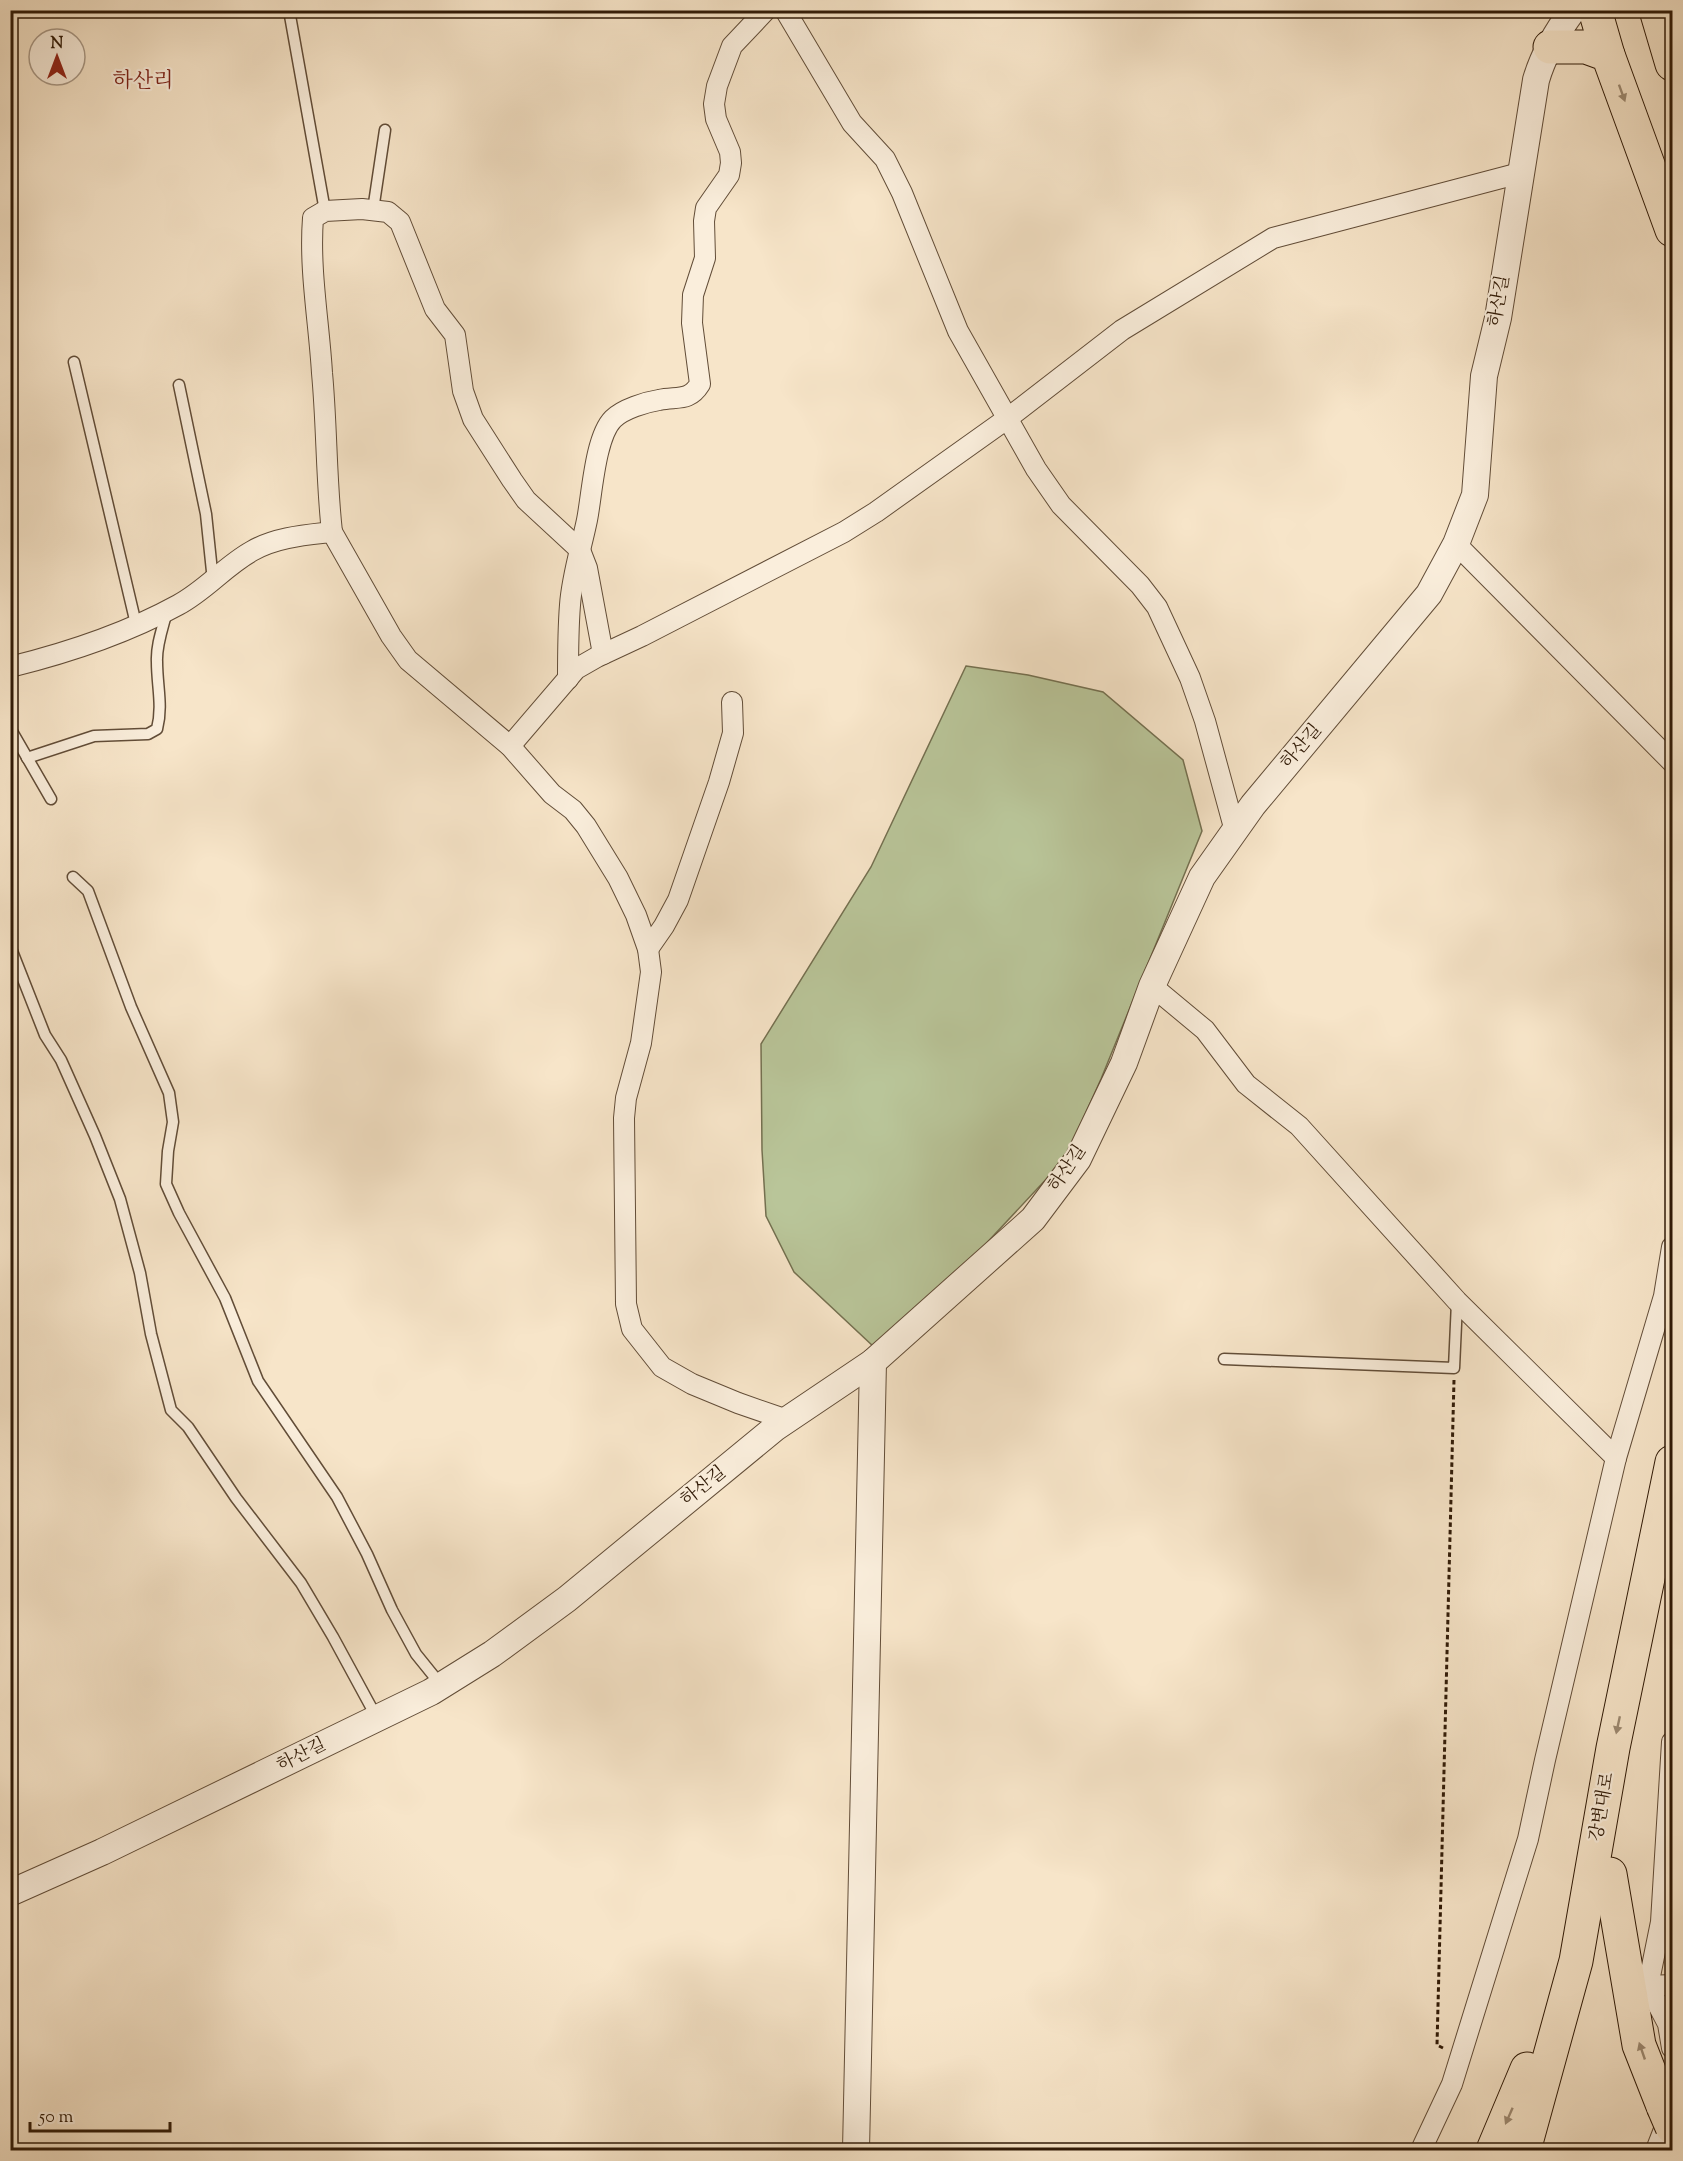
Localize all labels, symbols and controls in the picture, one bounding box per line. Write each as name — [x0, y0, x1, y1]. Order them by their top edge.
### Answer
north arrow — [27, 27, 87, 87]
text: N — [51, 33, 64, 56]
district label: 하산리 — [113, 67, 173, 97]
one-way arrow — [1618, 85, 1628, 103]
street label: 하산길 — [1483, 273, 1517, 329]
street label: 하산길 — [1275, 719, 1329, 775]
street label: 하산길 — [1043, 1140, 1093, 1198]
street label: 하산길 — [676, 1460, 732, 1514]
one-way arrow — [1613, 1716, 1622, 1735]
street label: 하산길 — [273, 1733, 331, 1779]
street label: 강변대로 — [1584, 1770, 1622, 1844]
one-way arrow — [1637, 2042, 1646, 2060]
scale bar — [30, 2095, 170, 2133]
text: 50 m — [38, 2105, 74, 2131]
one-way arrow — [1504, 2107, 1513, 2124]

